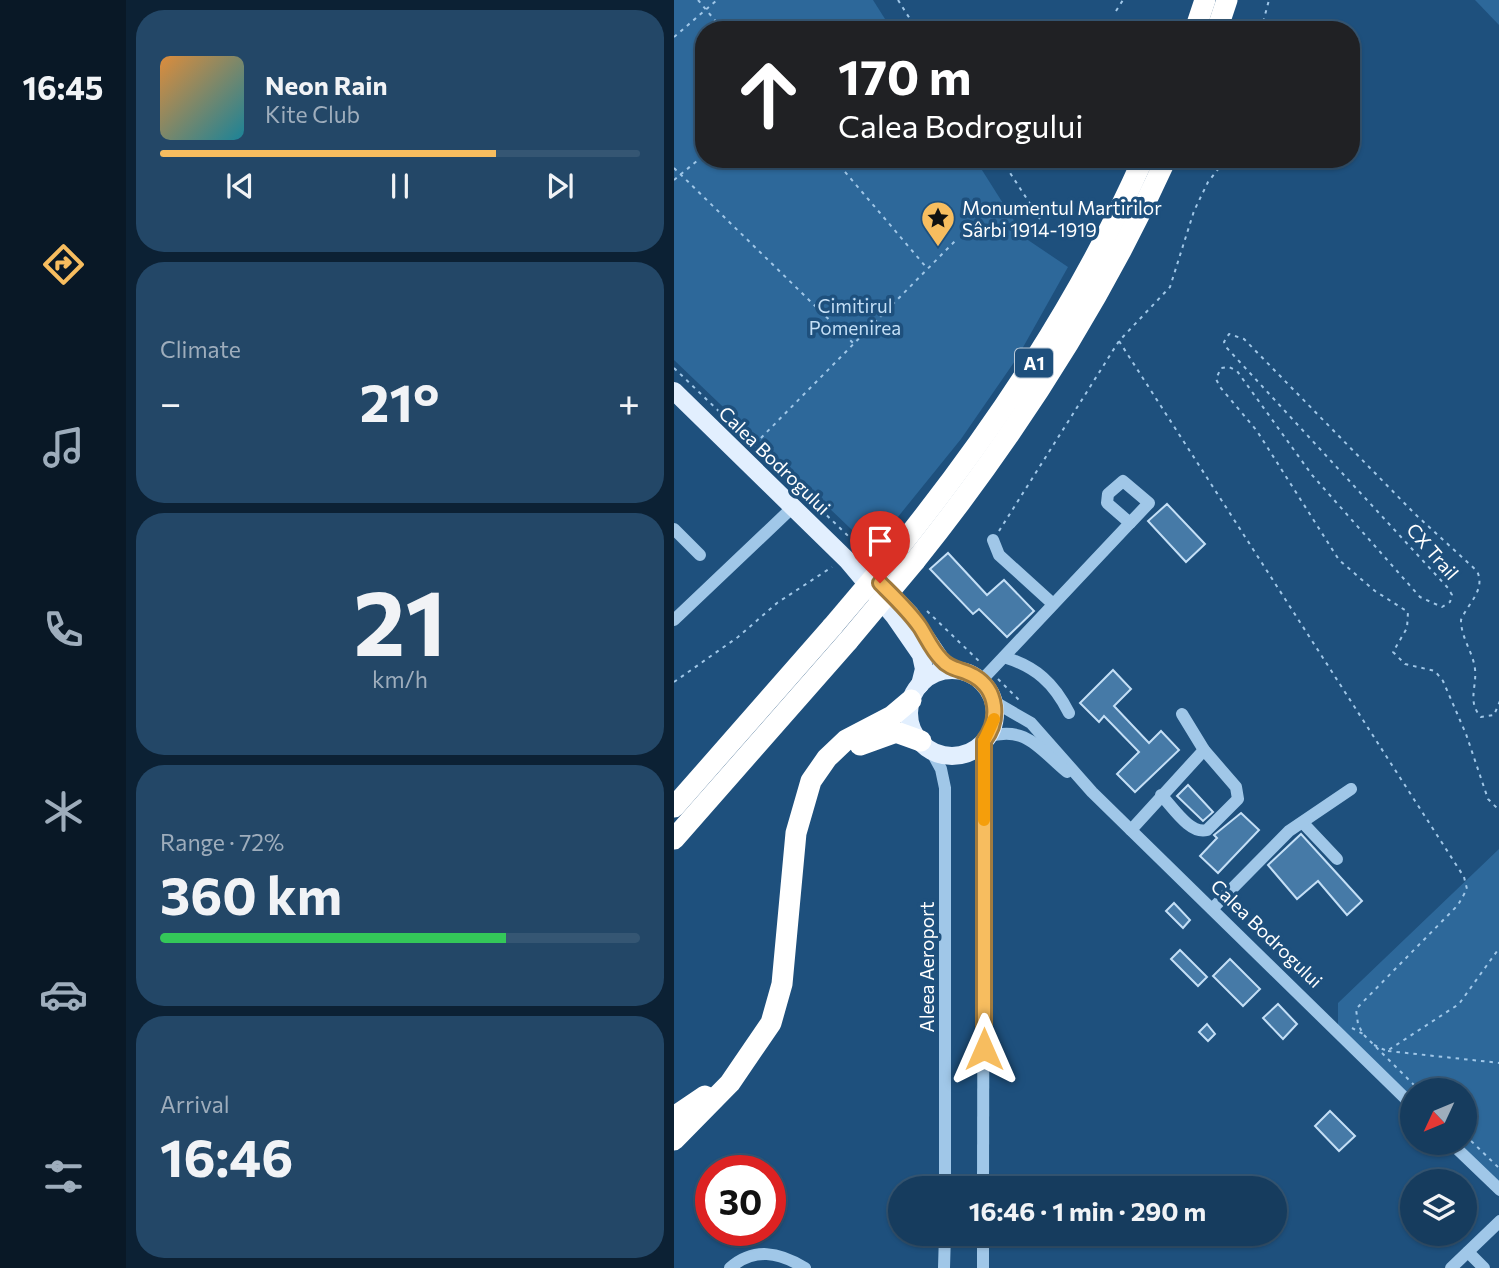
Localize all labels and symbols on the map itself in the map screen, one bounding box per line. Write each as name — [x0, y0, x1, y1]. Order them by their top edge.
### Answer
place label: Monumentul Martirilor Sârbi 1914-1919 — [962, 196, 1162, 241]
place icon: Monumentul Martirilor Sârbi 1914-1919 — [919, 199, 957, 248]
park label: Cimitirul Pomenirea — [809, 294, 901, 339]
road number: A1 — [1015, 348, 1053, 377]
street label: Calea Bodrogului — [715, 401, 835, 519]
pin — [850, 511, 910, 583]
street label: CX Trail — [1402, 518, 1464, 584]
street label: Calea Bodrogului — [1207, 874, 1327, 992]
street label: Aleea Aeroport — [915, 901, 938, 1032]
position arrow — [947, 1012, 1021, 1086]
north arrow — [1400, 1078, 1477, 1155]
speed limit sign: 30 — [695, 1155, 786, 1246]

